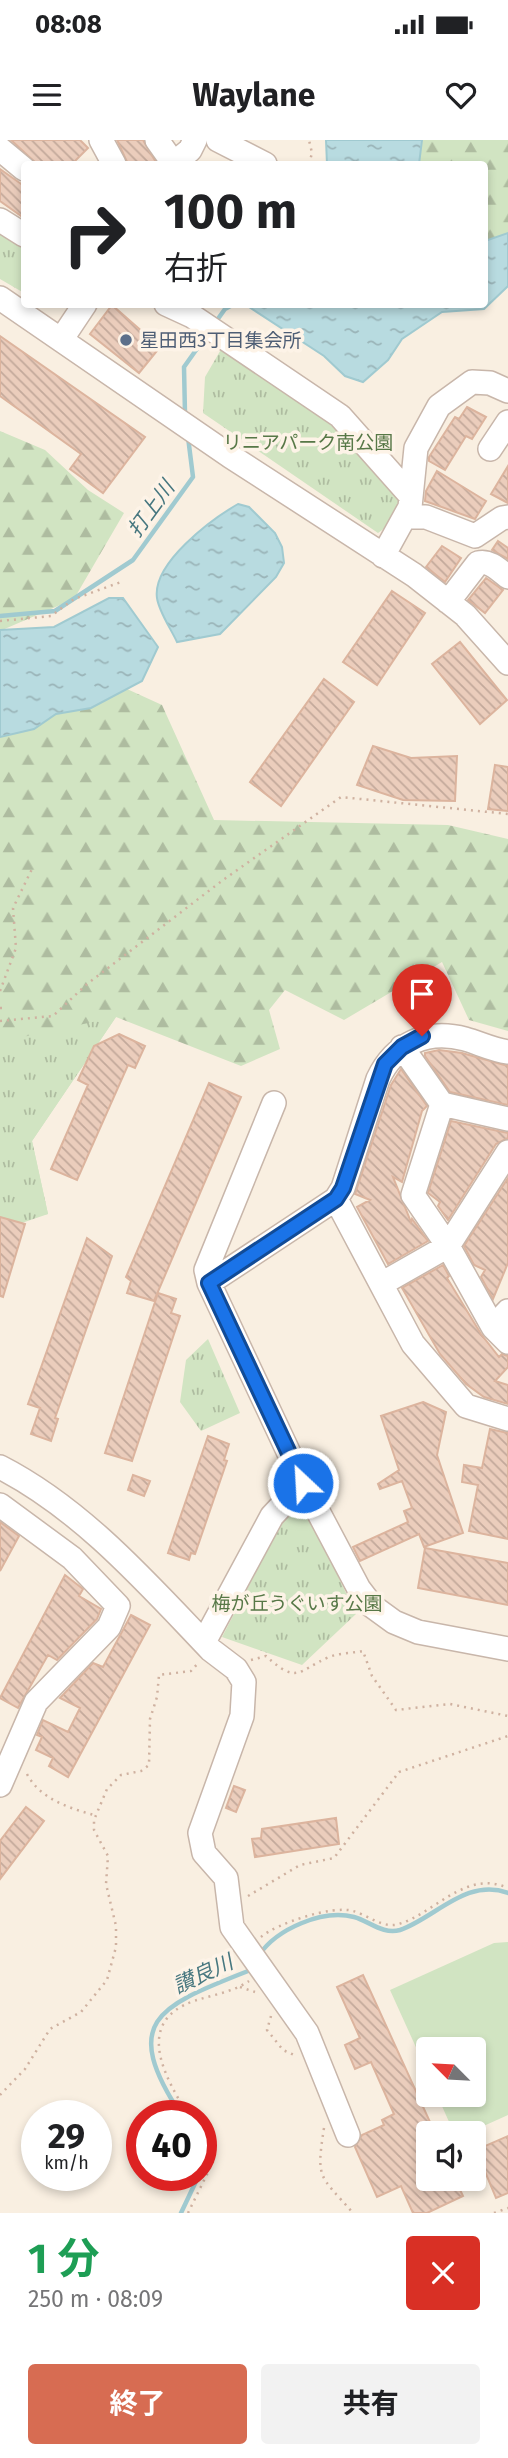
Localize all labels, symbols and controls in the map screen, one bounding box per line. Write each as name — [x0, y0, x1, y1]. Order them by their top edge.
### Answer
text: 08:08 — [35, 9, 102, 40]
icon: menu — [28, 76, 66, 114]
text: Waylane — [193, 76, 315, 114]
icon: heart — [442, 76, 480, 114]
text: 100 m — [164, 182, 297, 241]
icon: right — [49, 189, 140, 280]
text: 右折 — [164, 249, 228, 287]
place label: 星田西3丁目集会所 — [140, 329, 301, 352]
marker: 星田西3丁目集会所 — [118, 332, 134, 348]
park label: リニアパーク南公園 — [223, 431, 393, 454]
water label: 打上川 — [122, 474, 181, 542]
pin — [392, 964, 452, 1036]
icon: arrive — [403, 975, 441, 1013]
position arrow — [266, 1446, 340, 1520]
park label: 梅が丘うぐいす公園 — [211, 1592, 383, 1615]
water label: 讃良川 — [169, 1948, 239, 1999]
north arrow — [416, 2037, 486, 2107]
map controls — [416, 2037, 486, 2191]
speed limit sign: 40 — [126, 2100, 217, 2191]
text: 29 — [48, 2115, 85, 2157]
button: sound — [416, 2121, 486, 2191]
text: km/h — [44, 2152, 89, 2174]
text: 1 分 — [28, 2234, 99, 2284]
button: close — [406, 2236, 480, 2310]
text: 250 m · 08:09 — [28, 2285, 163, 2313]
button: 終了 — [28, 2364, 247, 2444]
button: 共有 — [261, 2364, 480, 2444]

